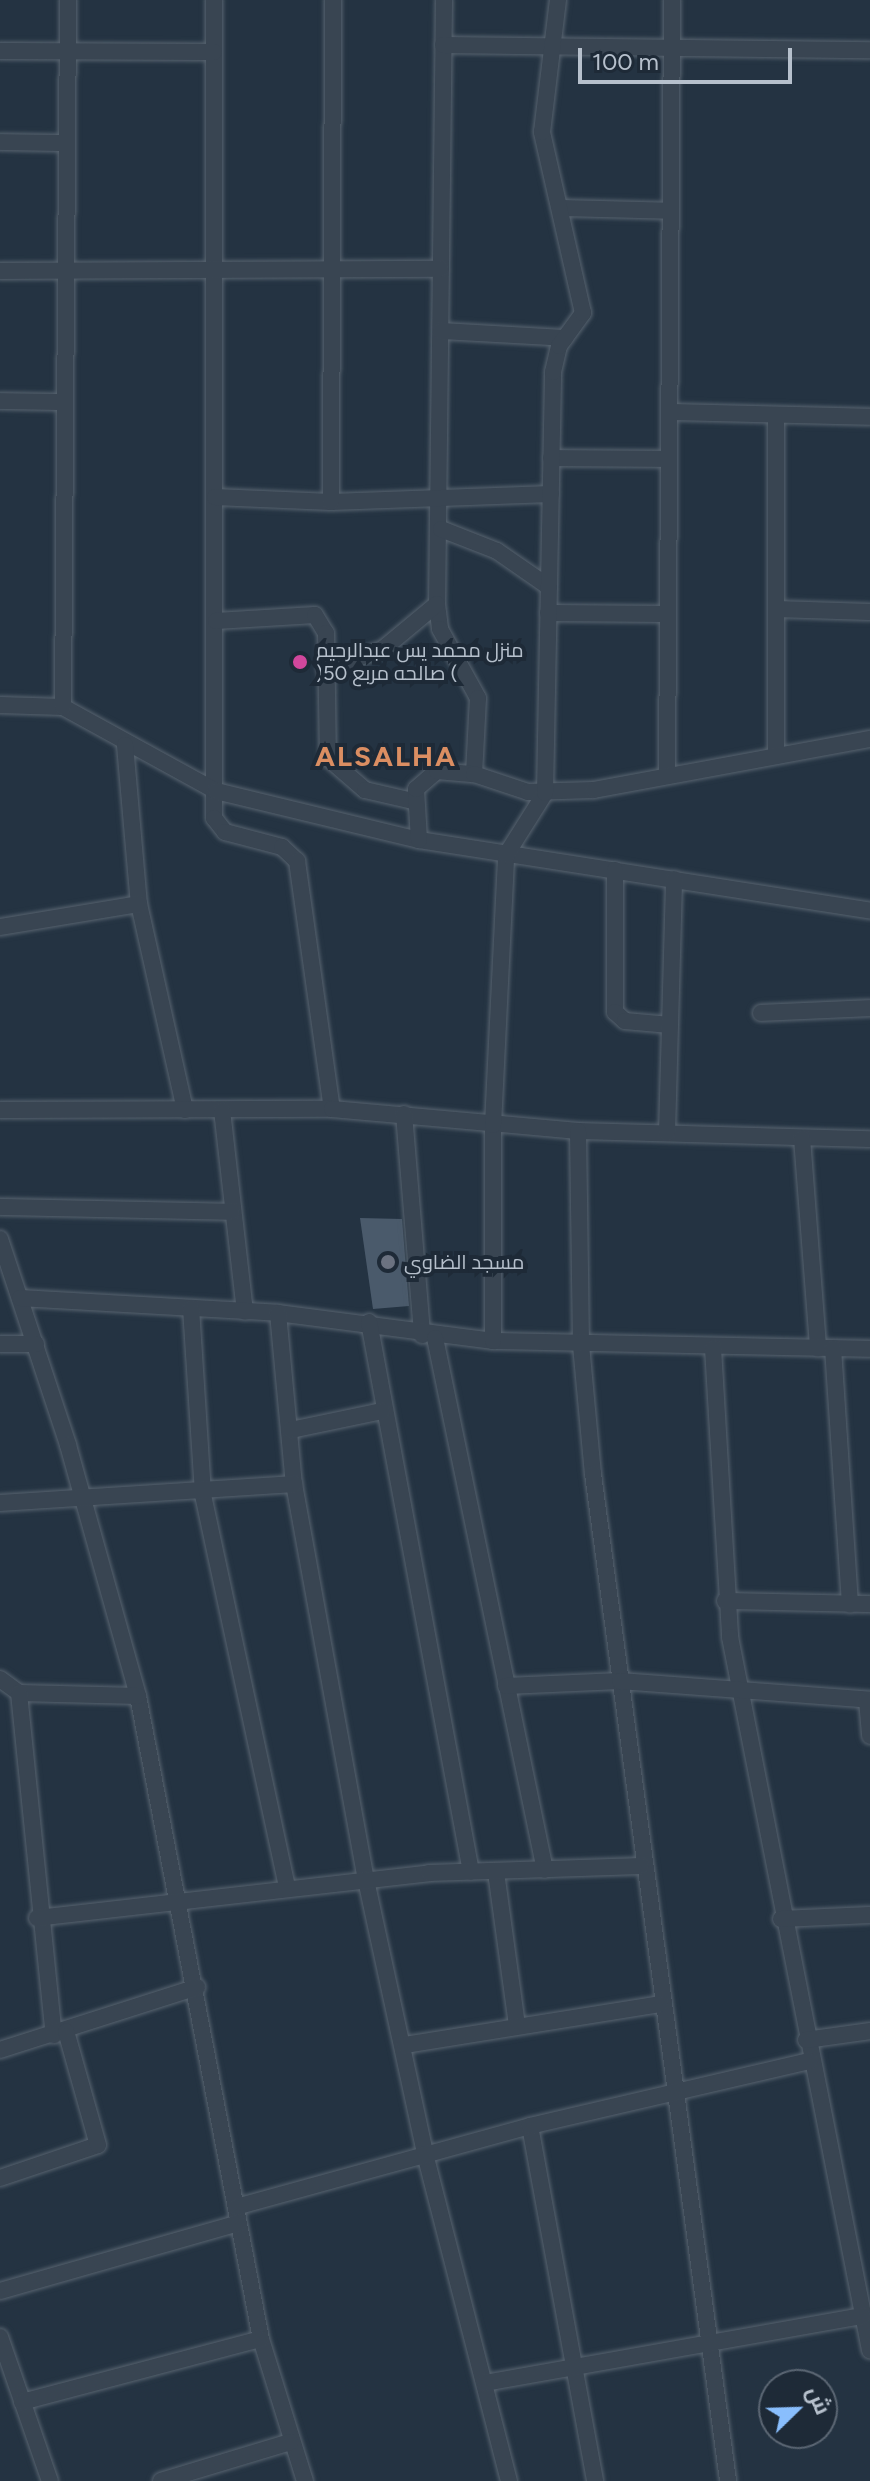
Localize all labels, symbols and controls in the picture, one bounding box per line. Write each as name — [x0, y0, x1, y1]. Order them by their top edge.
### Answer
scale bar — [582, 32, 796, 82]
text: 100 m — [592, 47, 659, 76]
place label: منزل محمد يس عبدالرحيم )صالحه مربع 50 ( — [316, 638, 524, 685]
marker: منزل محمد يس عبدالرحيم )صالحه مربع 50 ( — [291, 653, 309, 671]
district label: ALSALHA — [315, 739, 457, 773]
place label: مسجد الضاوي — [404, 1250, 524, 1274]
marker: مسجد الضاوي — [379, 1253, 397, 1271]
north arrow — [758, 2369, 838, 2449]
text: ش — [801, 2382, 837, 2418]

